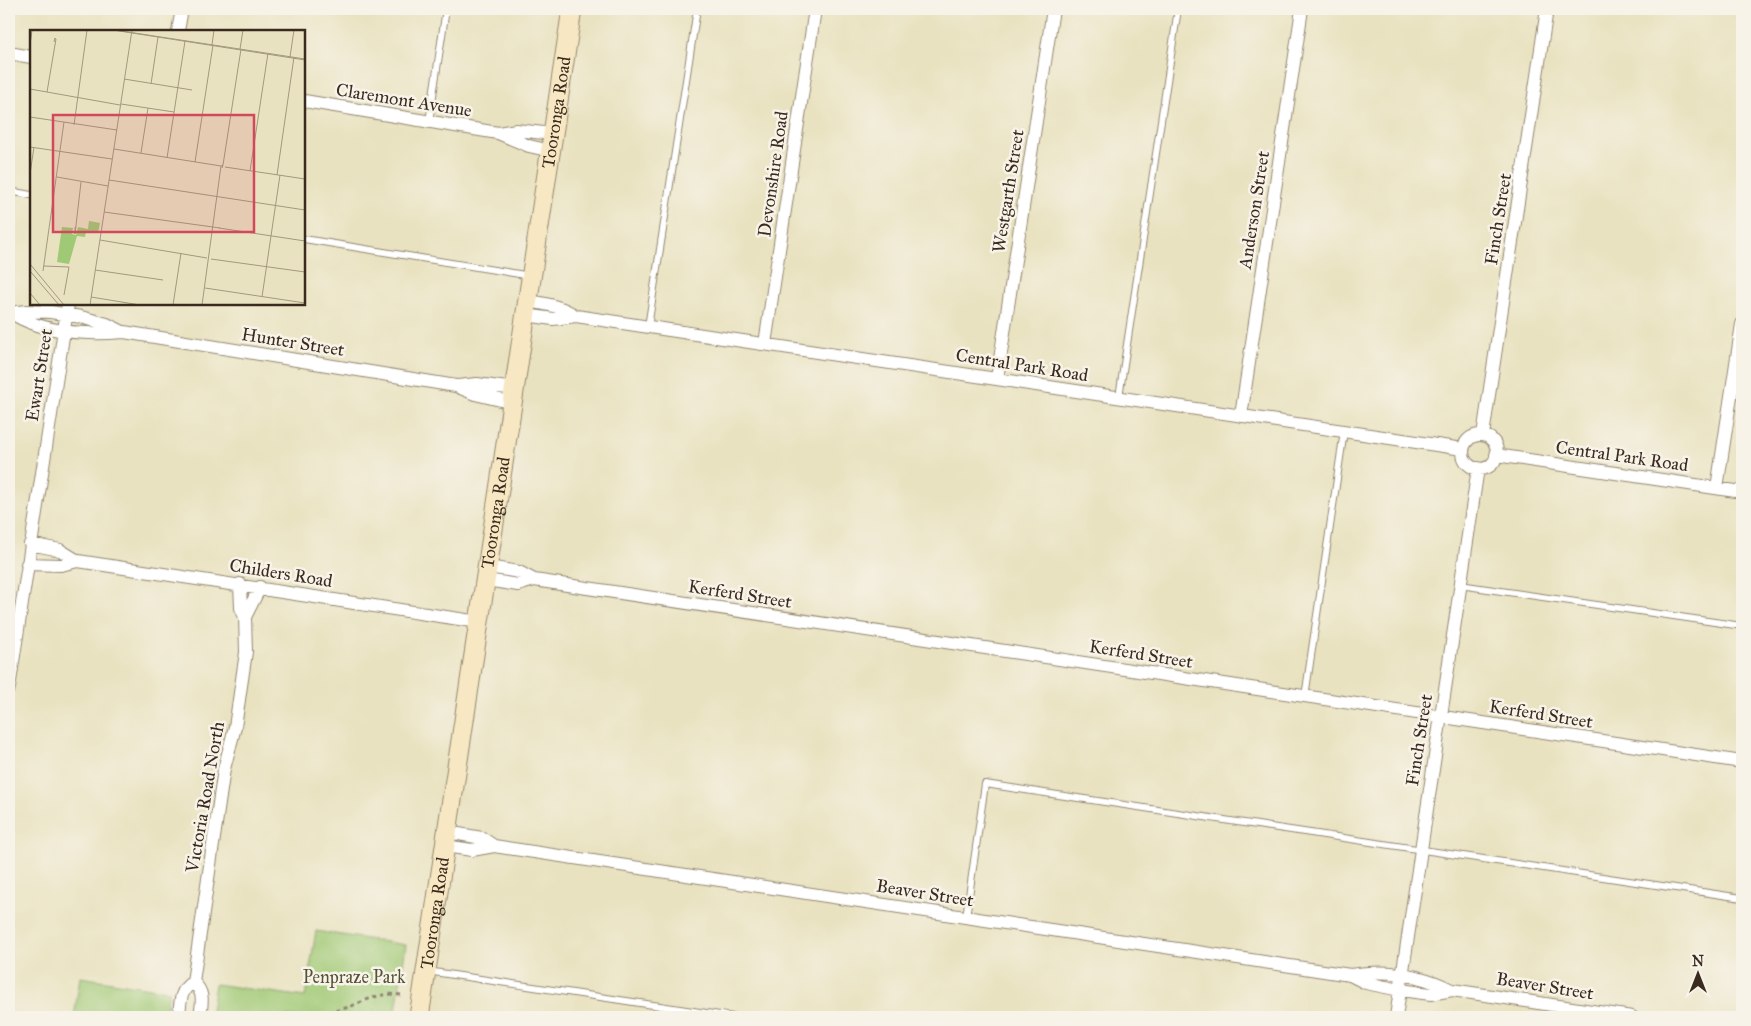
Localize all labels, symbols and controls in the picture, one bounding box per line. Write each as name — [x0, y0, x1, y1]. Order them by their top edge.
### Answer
inset map — [30, 30, 305, 305]
street label: Tooronga Road — [537, 55, 576, 170]
street label: Claremont Avenue — [335, 78, 473, 122]
street label: Devonshire Road — [753, 110, 793, 238]
street label: Westgarth Street — [987, 127, 1030, 254]
street label: Anderson Street — [1234, 149, 1274, 272]
street label: Finch Street — [1480, 171, 1516, 266]
street label: Hunter Street — [240, 323, 347, 361]
street label: Ewart Street — [21, 326, 57, 423]
street label: Central Park Road — [954, 344, 1090, 386]
street label: Central Park Road — [1554, 436, 1690, 476]
street label: Tooronga Road — [476, 455, 515, 570]
street label: Childers Road — [228, 554, 334, 592]
street label: Kerferd Street — [687, 575, 794, 613]
street label: Kerferd Street — [1088, 635, 1195, 673]
street label: Finch Street — [1401, 692, 1437, 787]
street label: Kerferd Street — [1488, 695, 1595, 733]
street label: Victoria Road North — [181, 720, 229, 875]
street label: Tooronga Road — [415, 856, 454, 971]
street label: Beaver Street — [875, 874, 976, 912]
north arrow — [1674, 948, 1724, 998]
text: N — [1692, 953, 1704, 970]
park label: Penpraze Park — [303, 966, 406, 988]
street label: Beaver Street — [1495, 967, 1596, 1005]

